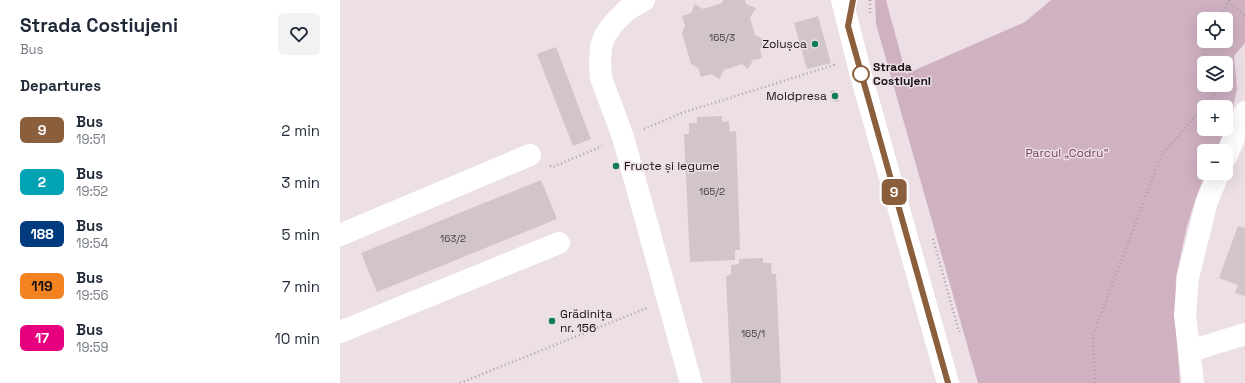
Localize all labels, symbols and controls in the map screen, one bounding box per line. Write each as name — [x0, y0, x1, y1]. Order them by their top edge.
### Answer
map controls — [1197, 12, 1233, 180]
button: locate — [1197, 12, 1233, 48]
text: Strada Costiujeni — [20, 13, 178, 38]
button: heart — [278, 13, 320, 55]
house number: 165/3 — [709, 31, 735, 44]
place label: Zolușca — [762, 36, 807, 52]
marker: Zolușca — [810, 39, 820, 49]
text: Bus — [20, 41, 43, 58]
button: layers — [1197, 56, 1233, 92]
place label: Strada Costiujeni — [873, 59, 931, 89]
marker: Strada Costiujeni — [852, 65, 870, 83]
text: Departures — [20, 76, 101, 95]
place label: Moldpresa — [766, 88, 827, 104]
marker: Moldpresa — [830, 91, 840, 101]
button: + — [1197, 100, 1233, 136]
text: Bus — [76, 112, 103, 131]
text: 9 — [38, 121, 46, 139]
text: 2 min — [281, 121, 320, 140]
text: 19:51 — [76, 131, 106, 148]
button: − — [1197, 144, 1233, 180]
park label: Parcul „Codru” — [1025, 145, 1109, 161]
place label: Fructe și legume — [624, 158, 720, 174]
marker: Fructe și legume — [611, 161, 621, 171]
text: Bus — [76, 164, 103, 183]
text: 2 — [38, 173, 46, 191]
text: 3 min — [281, 173, 320, 192]
line badge: 9 — [881, 179, 907, 205]
text: 19:52 — [76, 183, 108, 200]
text: 9 — [890, 183, 898, 201]
house number: 165/2 — [699, 185, 725, 198]
text: Bus — [76, 216, 103, 235]
text: 188 — [30, 225, 54, 243]
text: 5 min — [281, 225, 320, 244]
house number: 163/2 — [440, 232, 466, 245]
text: 19:54 — [76, 235, 109, 252]
text: Bus — [76, 268, 103, 287]
text: 119 — [31, 277, 53, 295]
text: 7 min — [282, 277, 320, 296]
text: 19:56 — [76, 287, 108, 304]
place label: Grădinița nr. 156 — [560, 306, 612, 336]
marker: Grădinița nr. 156 — [547, 316, 557, 326]
text: Bus — [76, 320, 103, 339]
house number: 165/1 — [741, 327, 765, 340]
text: 17 — [35, 329, 49, 347]
text: 10 min — [274, 329, 320, 348]
text: 19:59 — [76, 339, 108, 356]

